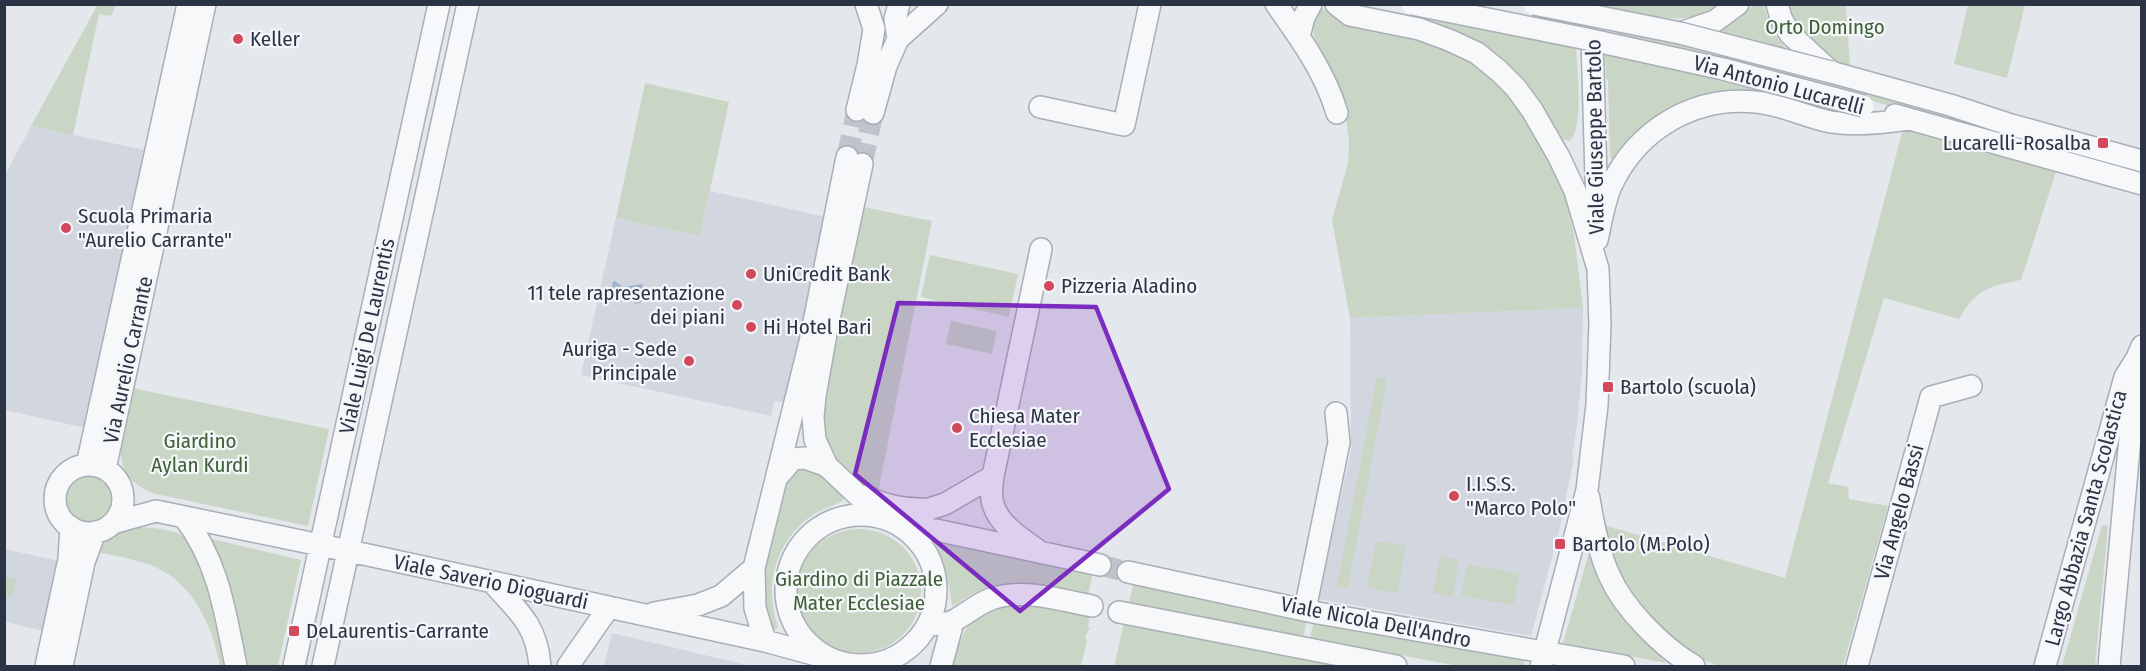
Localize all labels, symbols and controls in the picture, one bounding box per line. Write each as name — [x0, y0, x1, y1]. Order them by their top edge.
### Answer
park label: Orto Domingo — [1765, 14, 1885, 40]
place label: Keller — [250, 26, 301, 52]
marker: Keller — [231, 32, 245, 46]
street label: Viale Giuseppe Bartolo — [1580, 39, 1610, 235]
street label: Via Antonio Lucarelli — [1691, 50, 1867, 120]
place label: Lucarelli-Rosalba — [1943, 130, 2091, 156]
marker: Lucarelli-Rosalba — [2096, 136, 2110, 150]
place label: Scuola Primaria "Aurelio Carrante" — [78, 203, 232, 253]
marker: Scuola Primaria "Aurelio Carrante" — [59, 221, 73, 235]
street label: Viale Luigi De Laurentis — [334, 236, 400, 436]
place label: UniCredit Bank — [763, 261, 890, 287]
marker: UniCredit Bank — [744, 267, 758, 281]
place label: Pizzeria Aladino — [1061, 273, 1197, 299]
street label: Via Aurelio Carrante — [98, 274, 158, 446]
marker: Pizzeria Aladino — [1042, 279, 1056, 293]
place label: 11 tele rapresentazione dei piani — [528, 280, 725, 330]
marker: 11 tele rapresentazione dei piani — [730, 298, 744, 312]
place label: Hi Hotel Bari — [763, 314, 872, 340]
marker: Hi Hotel Bari — [744, 320, 758, 334]
place label: Auriga - Sede Principale — [563, 336, 677, 386]
marker: Auriga - Sede Principale — [682, 354, 696, 368]
place label: Bartolo (scuola) — [1620, 374, 1756, 400]
marker: Bartolo (scuola) — [1601, 380, 1615, 394]
street label: Largo Abbazia Santa Scolastica — [2039, 387, 2133, 649]
place label: Chiesa Mater Ecclesiae — [969, 403, 1080, 453]
marker: Chiesa Mater Ecclesiae — [950, 421, 964, 435]
park label: Giardino Aylan Kurdi — [151, 428, 249, 478]
street label: Via Angelo Bassi — [1868, 441, 1930, 583]
place label: I.I.S.S. "Marco Polo" — [1466, 471, 1576, 521]
marker: I.I.S.S. "Marco Polo" — [1447, 489, 1461, 503]
place label: Bartolo (M.Polo) — [1572, 531, 1710, 557]
marker: Bartolo (M.Polo) — [1553, 537, 1567, 551]
street label: Viale Saverio Dioguardi — [391, 549, 591, 615]
park label: Giardino di Piazzale Mater Ecclesiae — [775, 566, 943, 616]
street label: Viale Nicola Dell'Andro — [1279, 591, 1473, 653]
place label: DeLaurentis-Carrante — [306, 618, 489, 644]
marker: DeLaurentis-Carrante — [287, 624, 301, 638]

